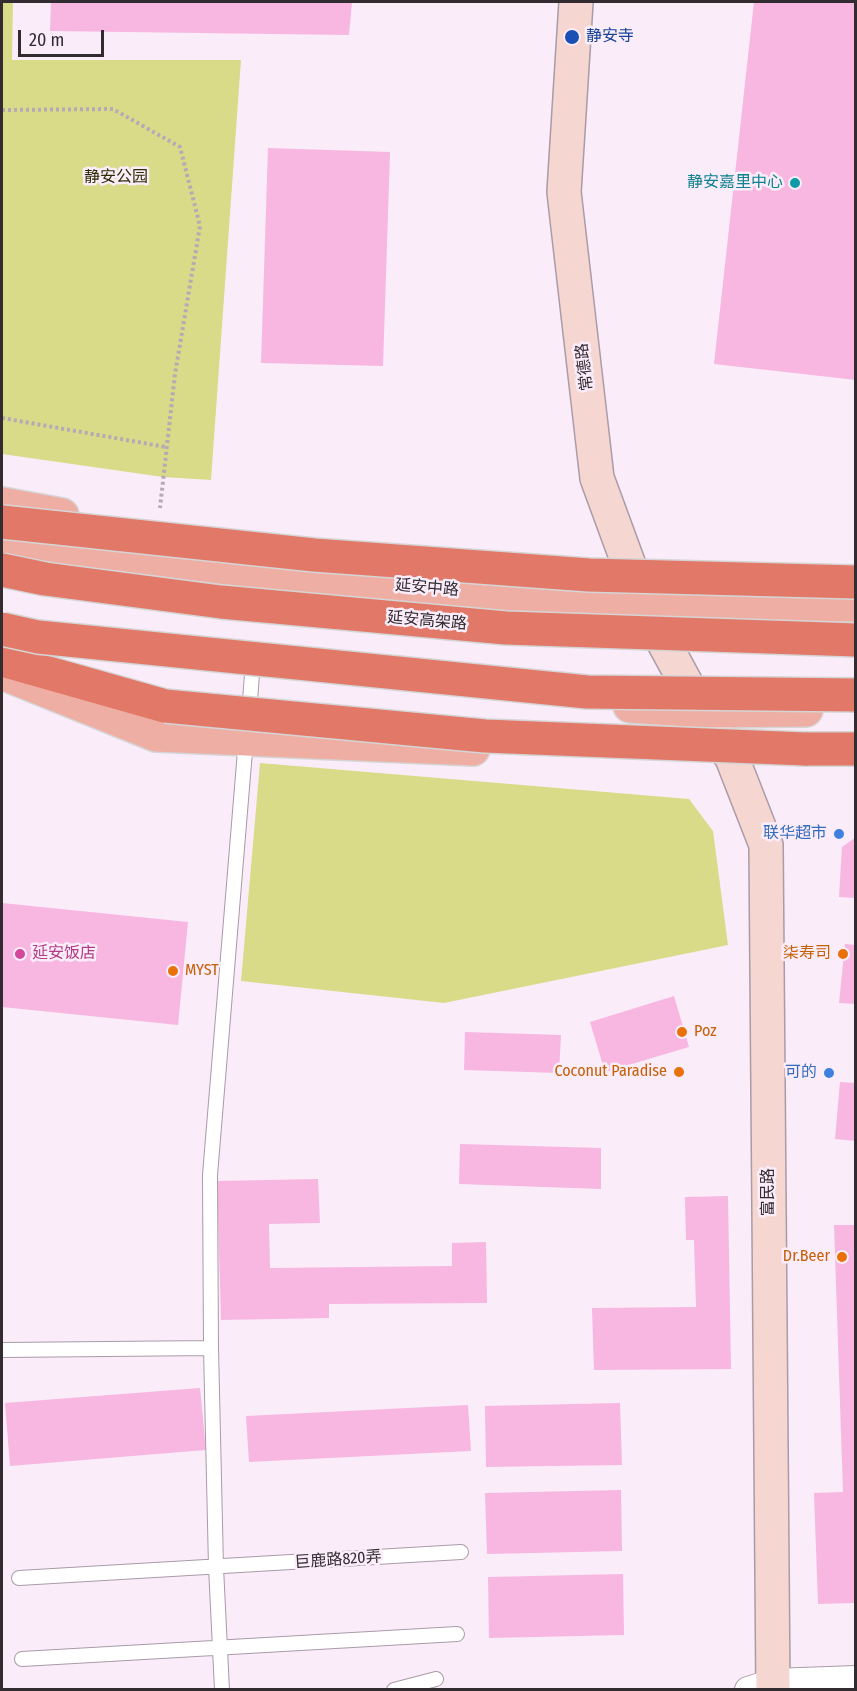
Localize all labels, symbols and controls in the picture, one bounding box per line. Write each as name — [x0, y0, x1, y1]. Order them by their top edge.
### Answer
scale bar — [21, 18, 106, 56]
place label: 静安寺 — [586, 27, 634, 47]
marker: 静安寺 — [563, 28, 581, 46]
text: 20 m — [29, 29, 64, 51]
park label: 静安公园 — [84, 168, 148, 188]
place label: 静安嘉里中心 — [687, 173, 783, 193]
marker: 静安嘉里中心 — [788, 176, 802, 190]
street label: 常德路 — [573, 342, 597, 392]
street label: 延安中路 — [394, 576, 460, 600]
street label: 延安高架路 — [386, 608, 468, 634]
place label: 联华超市 — [763, 824, 827, 844]
marker: 联华超市 — [832, 827, 846, 841]
place label: 延安饭店 — [32, 944, 96, 964]
place label: 柒寿司 — [783, 944, 831, 964]
marker: 延安饭店 — [13, 947, 27, 961]
marker: 柒寿司 — [836, 947, 850, 961]
place label: MYST — [185, 961, 219, 981]
marker: MYST — [166, 964, 180, 978]
place label: Poz — [694, 1022, 717, 1042]
marker: Poz — [675, 1025, 689, 1039]
place label: Coconut Paradise — [554, 1062, 667, 1082]
place label: 可的 — [785, 1063, 817, 1083]
marker: Coconut Paradise — [672, 1065, 686, 1079]
marker: 可的 — [822, 1066, 836, 1080]
street label: 富民路 — [759, 1168, 779, 1216]
place label: Dr.Beer — [783, 1247, 830, 1267]
marker: Dr.Beer — [835, 1250, 849, 1264]
street label: 巨鹿路820弄 — [294, 1547, 382, 1573]

